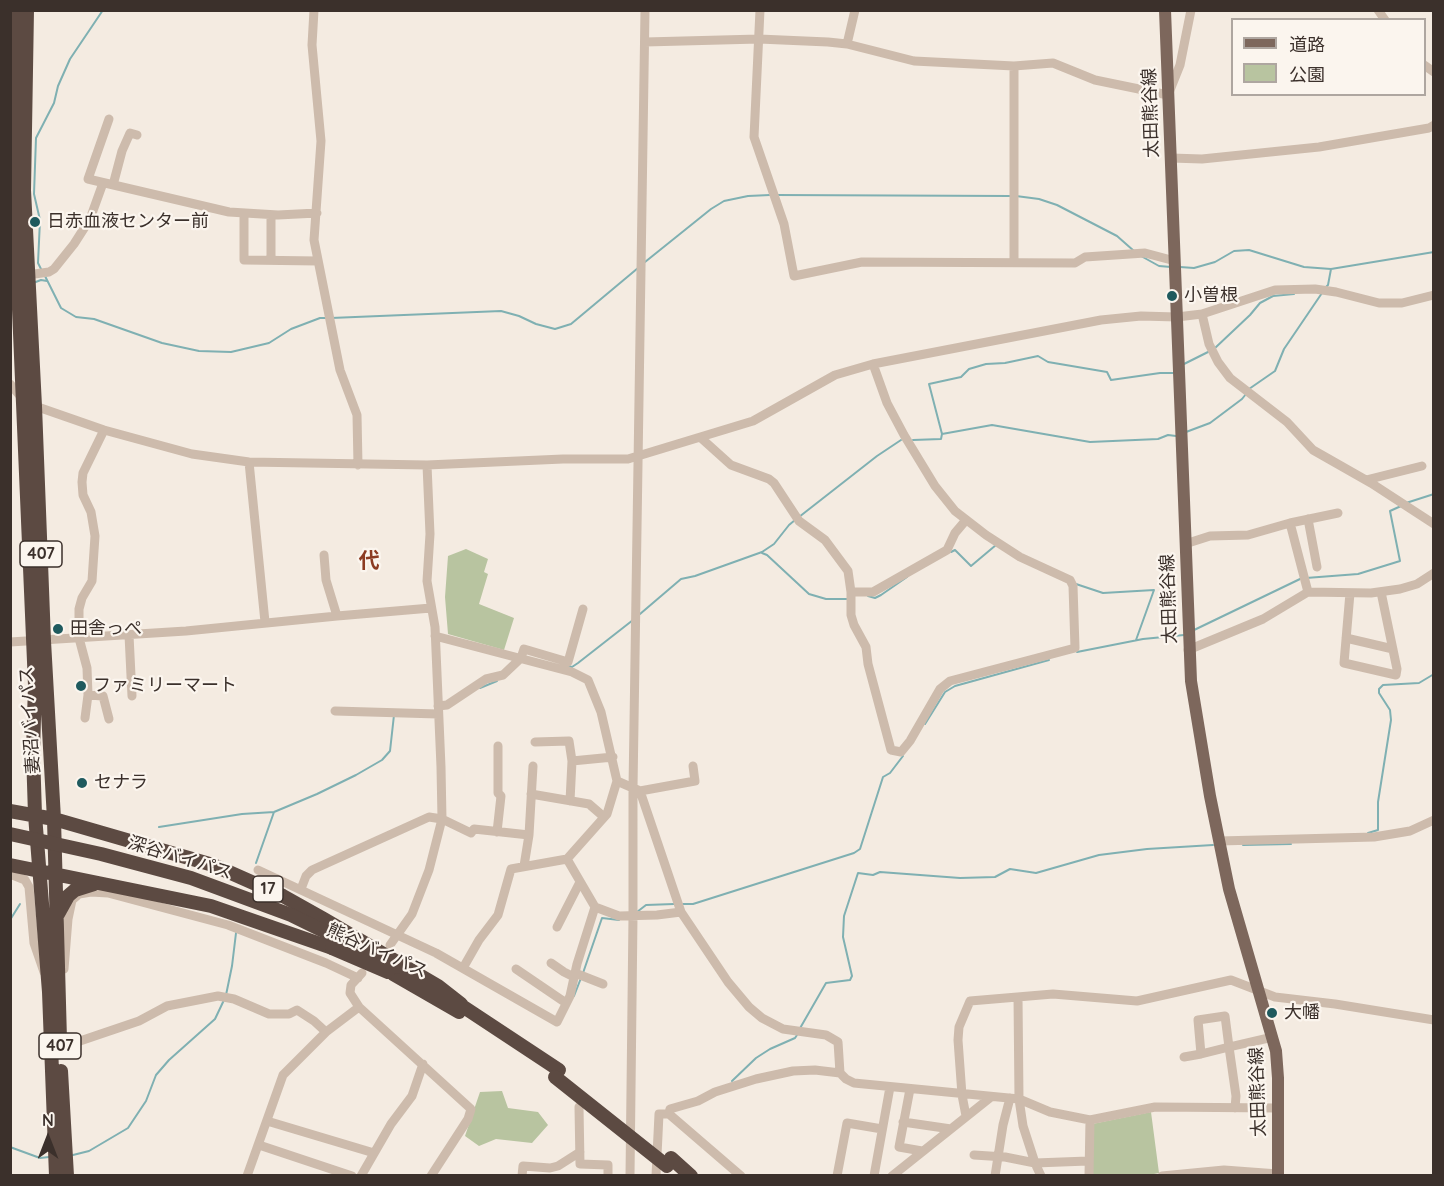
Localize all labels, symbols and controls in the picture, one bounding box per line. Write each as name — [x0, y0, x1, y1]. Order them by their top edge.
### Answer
legend — [1231, 18, 1426, 96]
text: 道路 — [1289, 33, 1325, 56]
text: 公園 — [1289, 63, 1325, 86]
street label: 太田熊谷線 — [1139, 68, 1163, 158]
place label: 日赤血液センター前 — [47, 211, 209, 233]
marker: 日赤血液センター前 — [28, 215, 42, 229]
place label: 小曽根 — [1184, 285, 1238, 307]
marker: 小曽根 — [1165, 289, 1179, 303]
road number: 407 — [20, 541, 62, 567]
district label: 代 — [359, 549, 379, 575]
street label: 太田熊谷線 — [1157, 554, 1181, 644]
place label: 田舎っぺ — [70, 618, 142, 640]
marker: 田舎っぺ — [51, 622, 65, 636]
street label: 妻沼バイパス — [15, 665, 45, 775]
place label: ファミリーマート — [93, 675, 237, 697]
marker: ファミリーマート — [74, 679, 88, 693]
place label: セナラ — [94, 772, 148, 794]
marker: セナラ — [75, 776, 89, 790]
street label: 深谷バイパス — [125, 832, 235, 884]
road number: 17 — [253, 876, 283, 902]
street label: 熊谷バイパス — [323, 919, 431, 983]
place label: 大幡 — [1284, 1002, 1320, 1024]
marker: 大幡 — [1265, 1006, 1279, 1020]
road number: 407 — [39, 1033, 81, 1059]
street label: 太田熊谷線 — [1246, 1047, 1270, 1137]
north arrow — [18, 1108, 78, 1168]
text: N — [42, 1110, 54, 1130]

